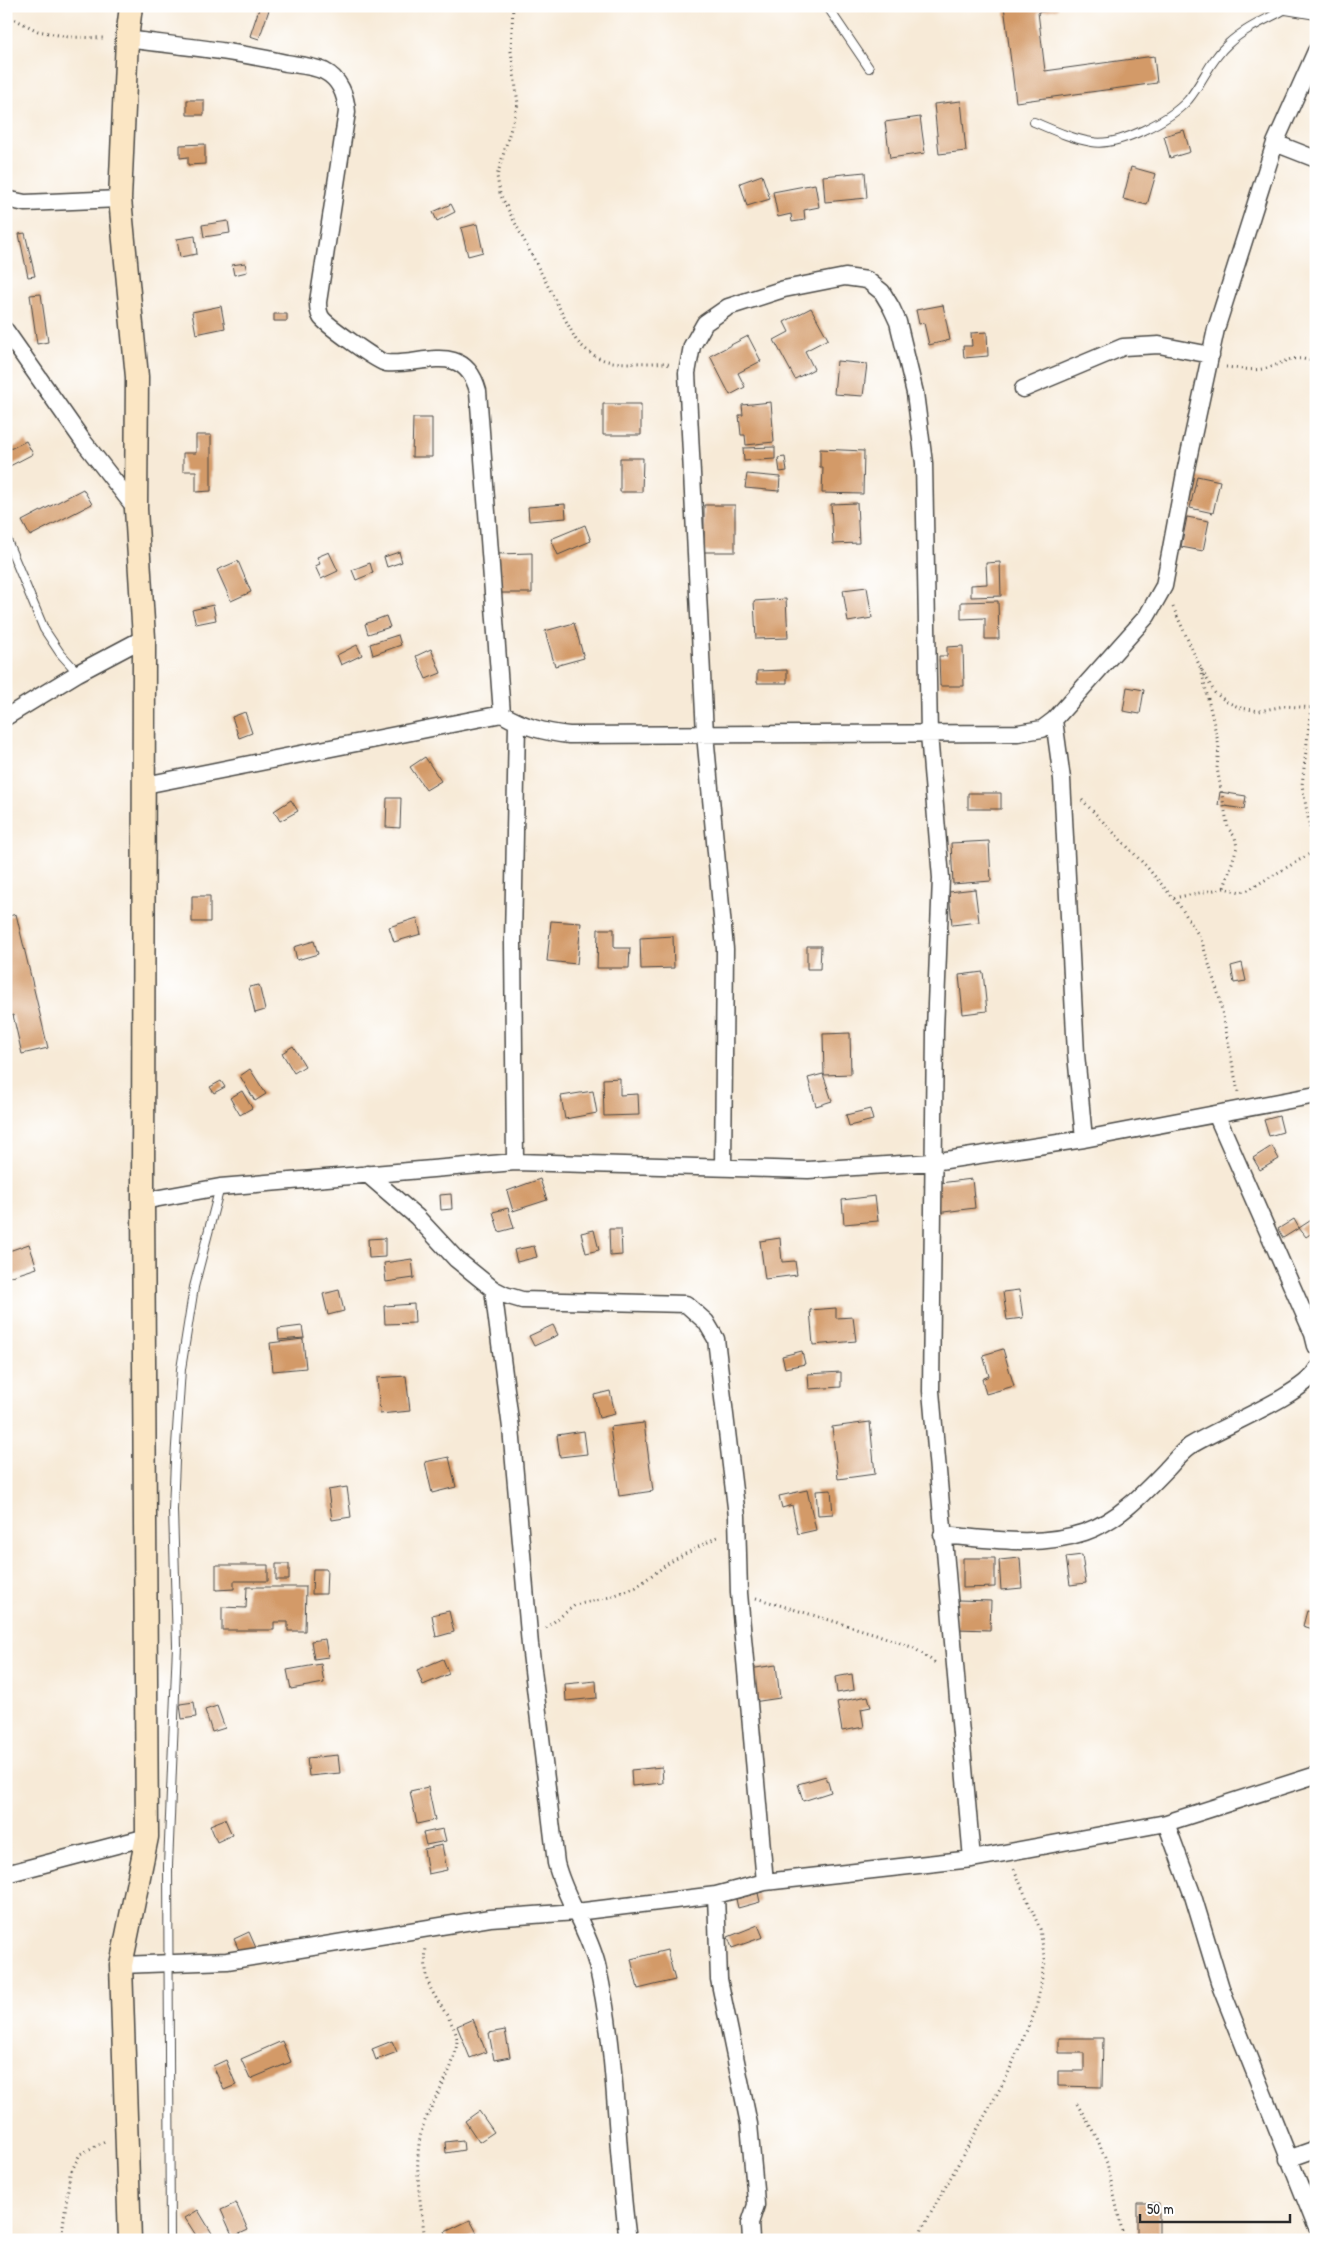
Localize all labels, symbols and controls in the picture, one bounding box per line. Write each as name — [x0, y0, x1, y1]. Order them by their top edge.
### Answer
scale bar — [1140, 2191, 1290, 2223]
text: 50 m — [1147, 2198, 1174, 2219]

